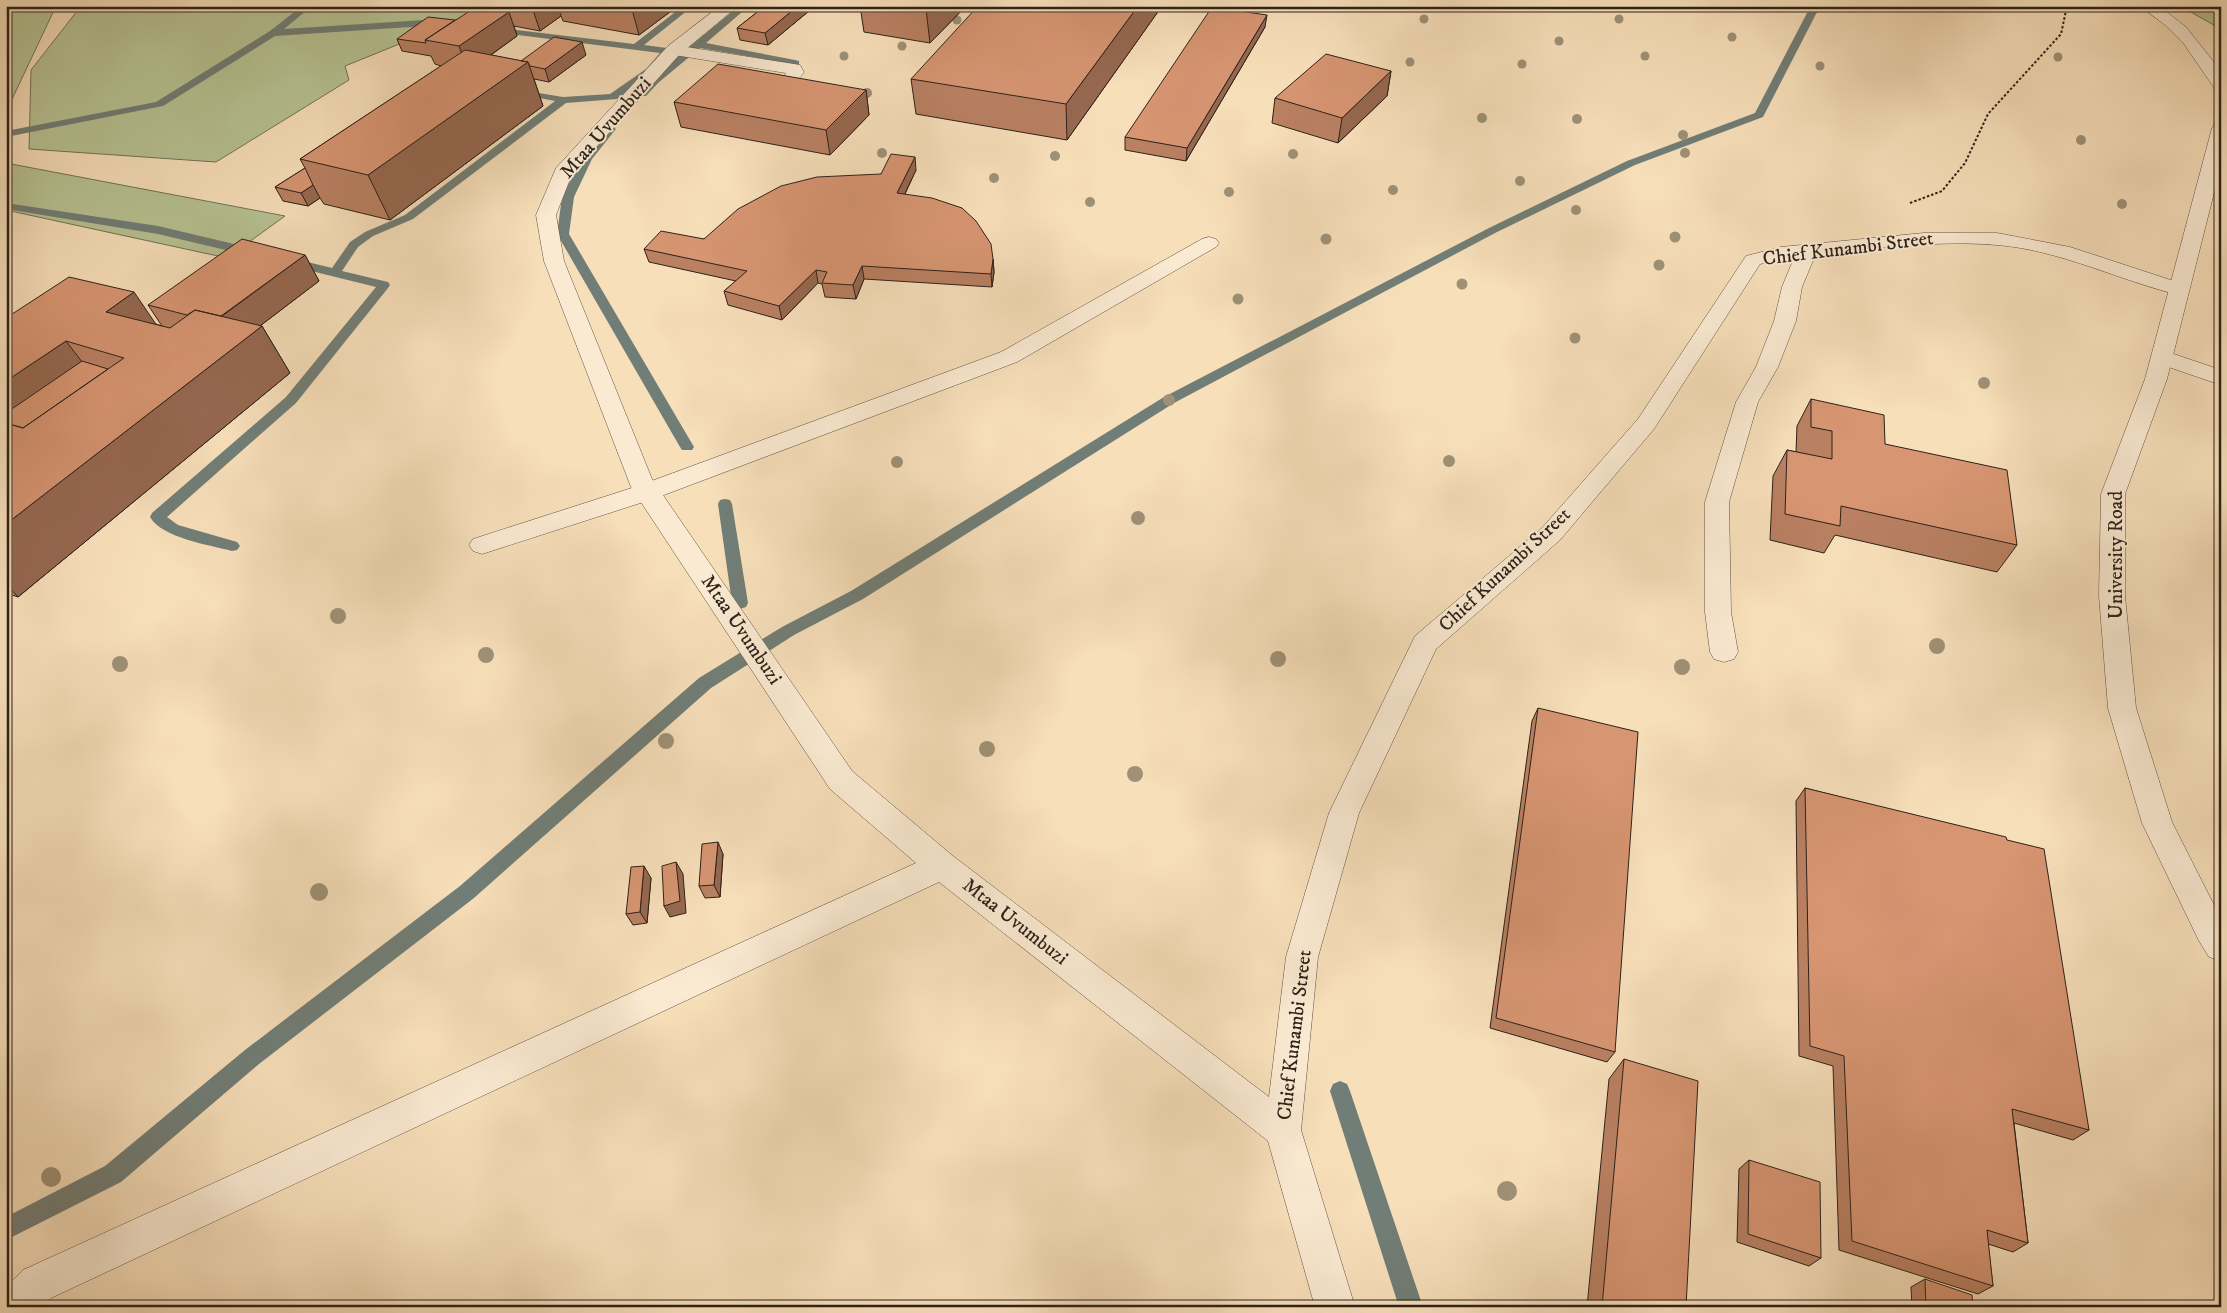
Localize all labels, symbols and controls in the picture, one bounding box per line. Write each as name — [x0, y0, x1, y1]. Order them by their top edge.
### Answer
street label: Mtaa Uvumbuzi — [555, 72, 657, 184]
street label: Chief Kunambi Street — [1761, 226, 1935, 272]
street label: University Road — [2104, 491, 2129, 619]
street label: Chief Kunambi Street — [1434, 502, 1576, 638]
street label: Mtaa Uvumbuzi — [695, 570, 787, 690]
street label: Mtaa Uvumbuzi — [957, 873, 1073, 971]
street label: Chief Kunambi Street — [1272, 948, 1318, 1122]

